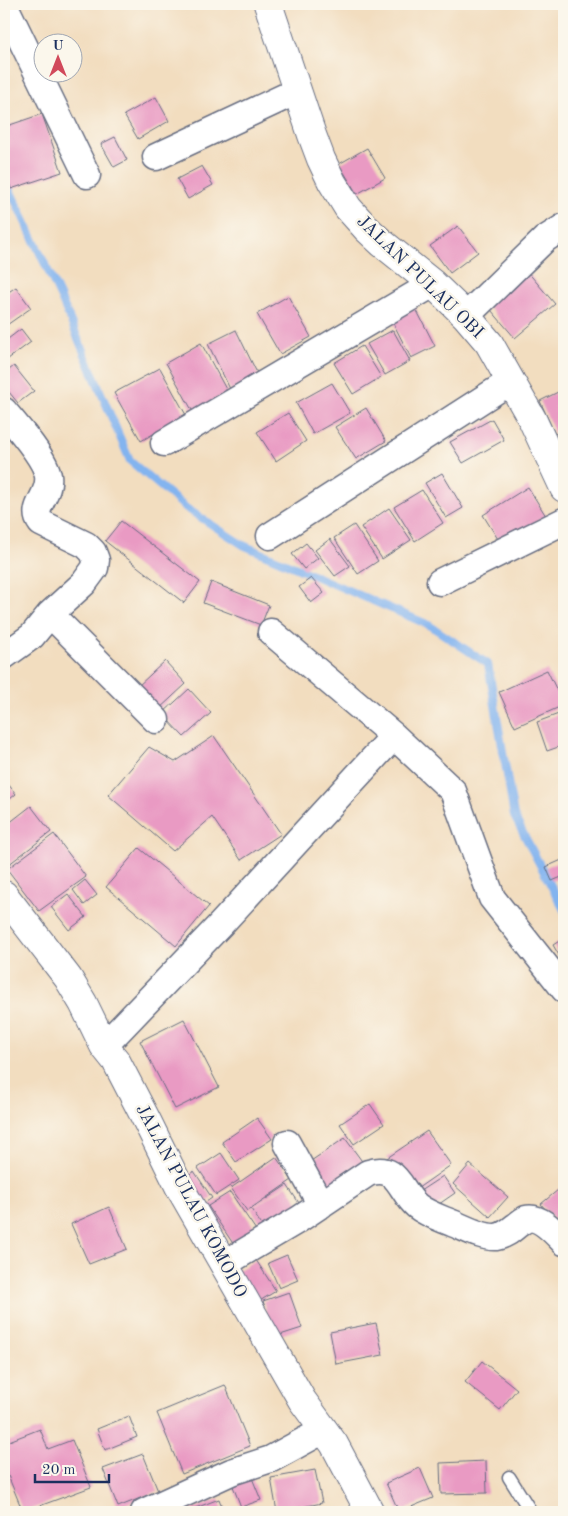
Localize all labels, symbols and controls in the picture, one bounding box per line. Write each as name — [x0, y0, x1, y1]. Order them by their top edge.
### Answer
north arrow — [32, 32, 82, 82]
text: U — [52, 39, 64, 53]
street label: JALAN PULAU OBI — [353, 212, 487, 342]
street label: JALAN PULAU KOMODO — [132, 1101, 250, 1301]
scale bar — [35, 1451, 109, 1483]
text: 20 m — [42, 1463, 76, 1478]

